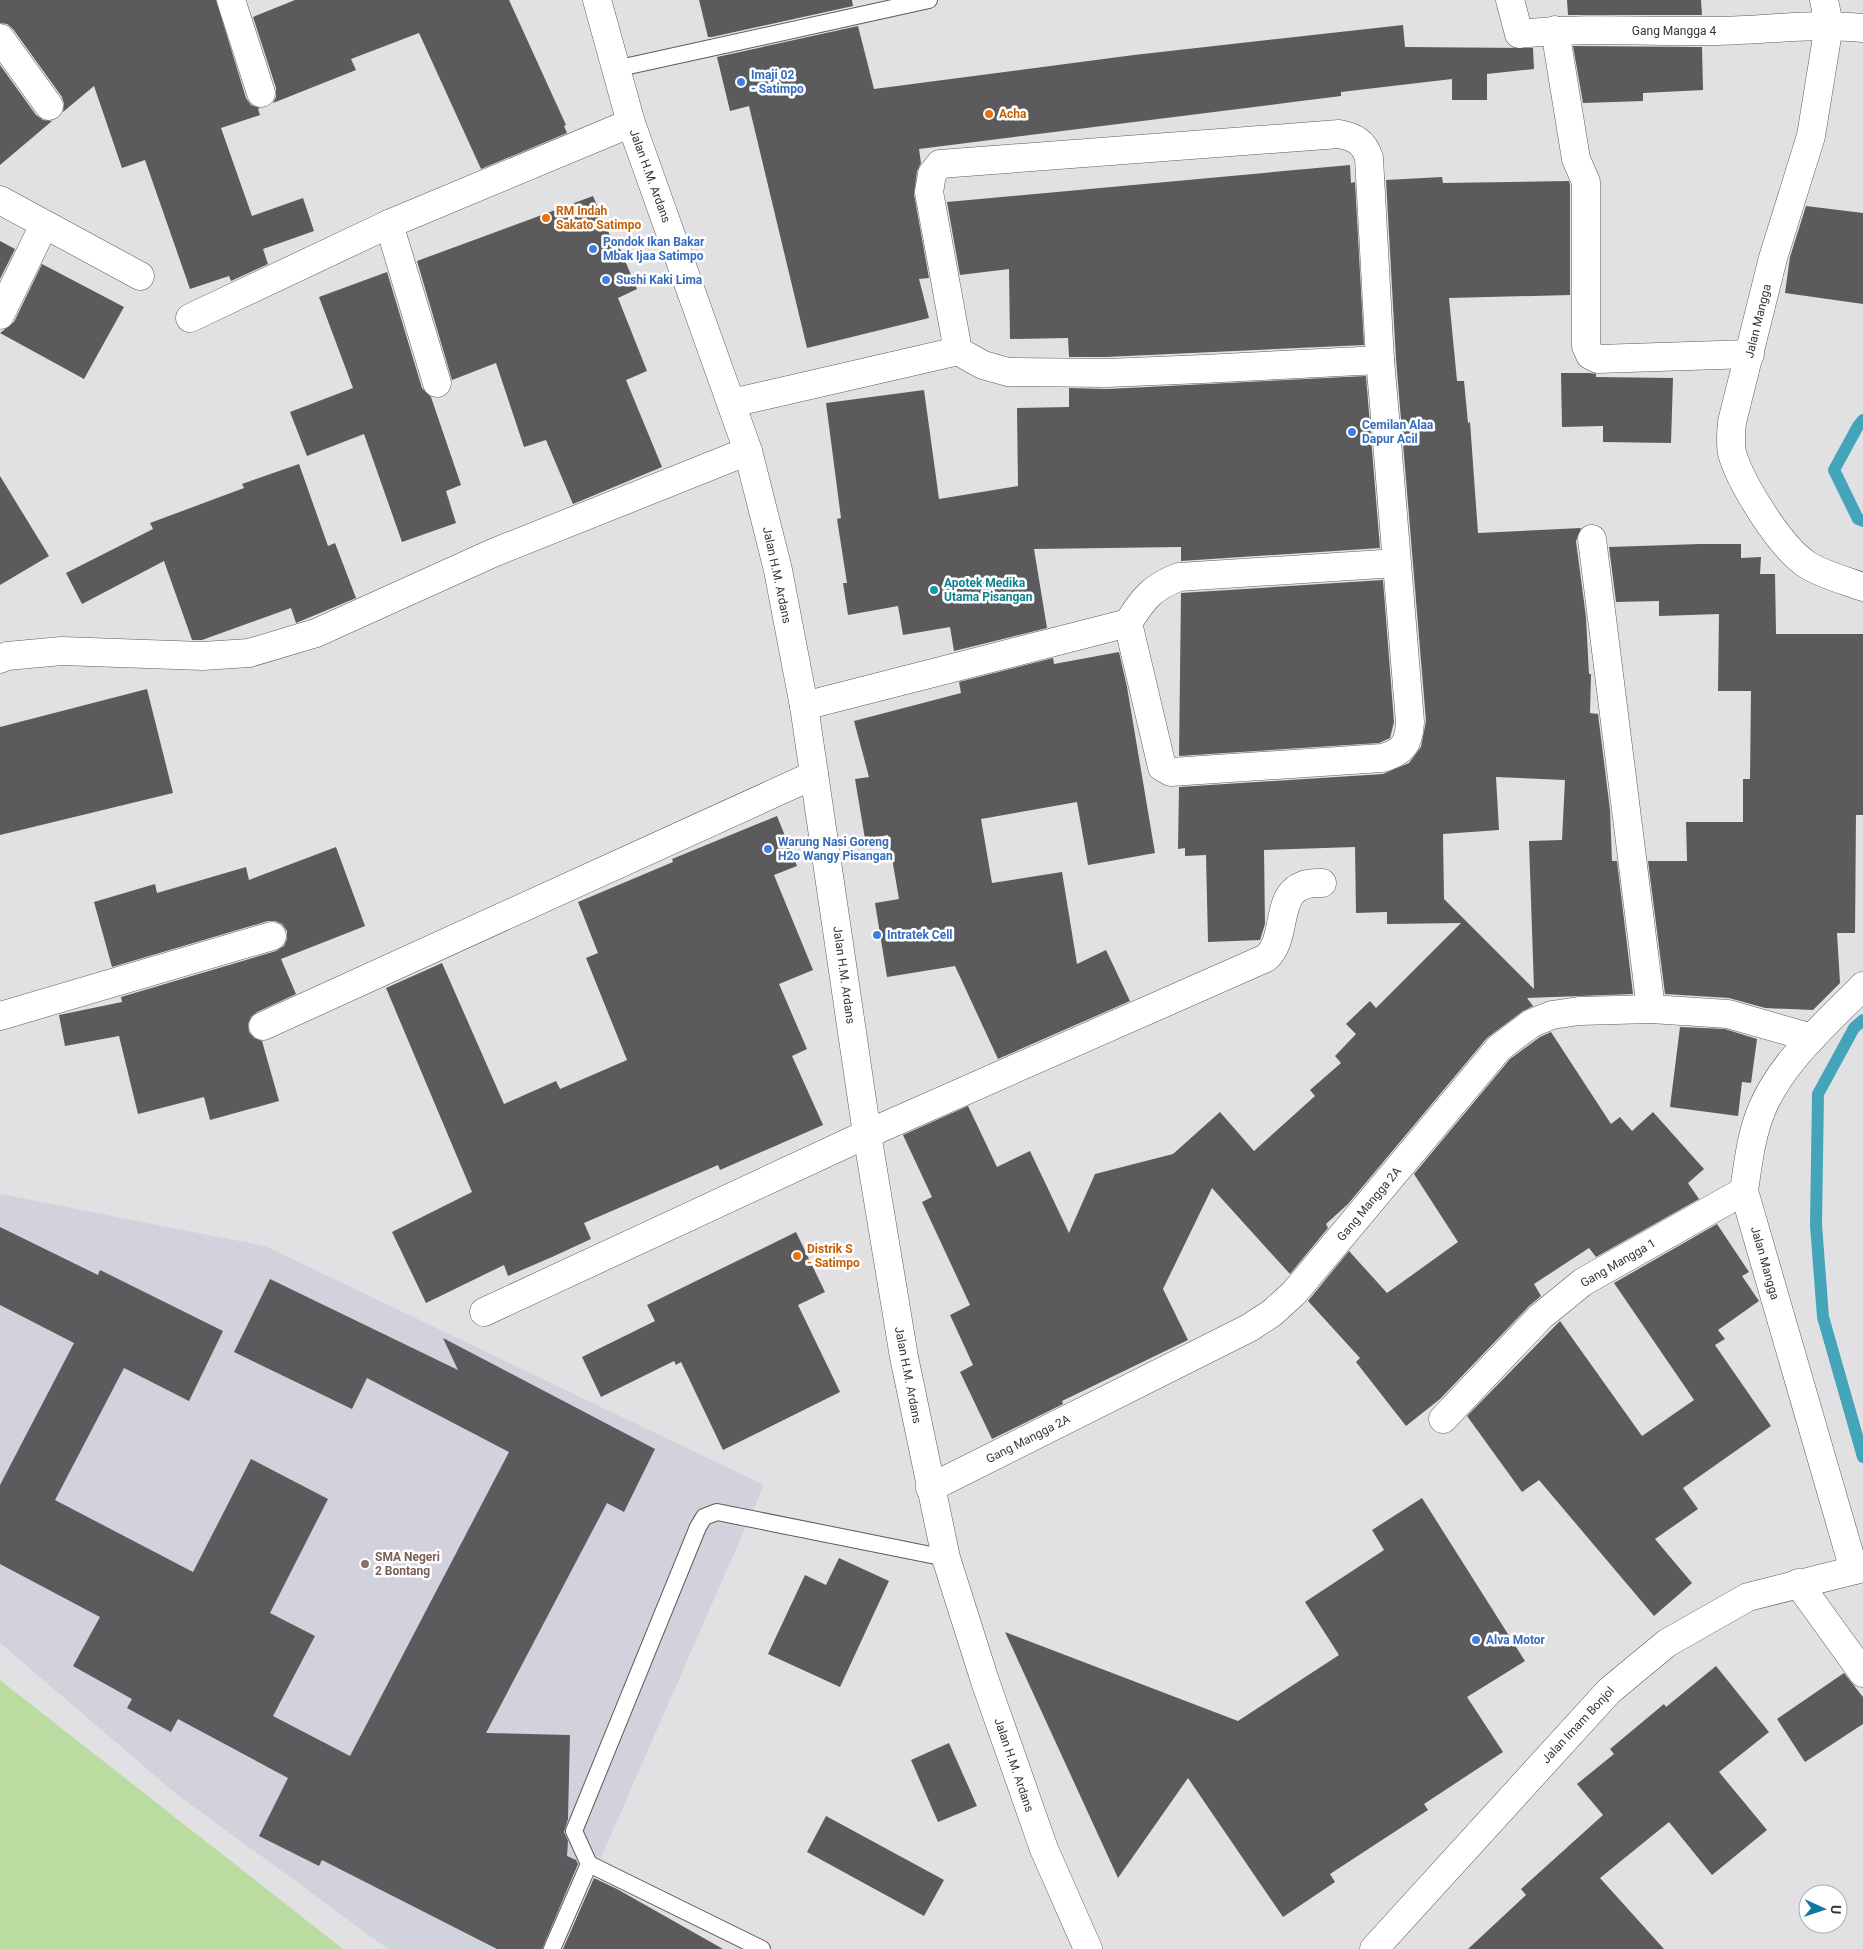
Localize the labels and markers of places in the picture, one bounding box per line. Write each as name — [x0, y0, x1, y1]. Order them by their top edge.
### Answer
place label: Imaji 02 - Satimpo — [751, 68, 804, 96]
marker: Imaji 02 - Satimpo — [735, 76, 747, 88]
place label: Acha — [999, 107, 1027, 121]
marker: Acha — [983, 108, 995, 120]
place label: RM Indah Sakato Satimpo — [556, 204, 641, 232]
marker: RM Indah Sakato Satimpo — [540, 212, 552, 224]
place label: Pondok Ikan Bakar Mbak Ijaa Satimpo — [603, 235, 705, 263]
marker: Pondok Ikan Bakar Mbak Ijaa Satimpo — [587, 243, 599, 255]
place label: Sushi Kaki Lima — [616, 273, 703, 287]
marker: Sushi Kaki Lima — [600, 274, 612, 286]
place label: Cemilan Alaa Dapur Acil — [1362, 418, 1434, 446]
marker: Cemilan Alaa Dapur Acil — [1346, 426, 1358, 438]
place label: Apotek Medika Utama Pisangan — [944, 576, 1033, 604]
marker: Apotek Medika Utama Pisangan — [928, 584, 940, 596]
place label: Warung Nasi Goreng H2o Wangy Pisangan — [778, 835, 893, 863]
marker: Warung Nasi Goreng H2o Wangy Pisangan — [762, 843, 774, 855]
place label: Intratek Cell — [887, 928, 953, 942]
marker: Intratek Cell — [871, 929, 883, 941]
place label: Distrik S - Satimpo — [807, 1242, 860, 1270]
marker: Distrik S - Satimpo — [791, 1250, 803, 1262]
place label: SMA Negeri 2 Bontang — [375, 1550, 440, 1578]
marker: SMA Negeri 2 Bontang — [359, 1558, 371, 1570]
place label: Alva Motor — [1486, 1633, 1546, 1647]
marker: Alva Motor — [1470, 1634, 1482, 1646]

